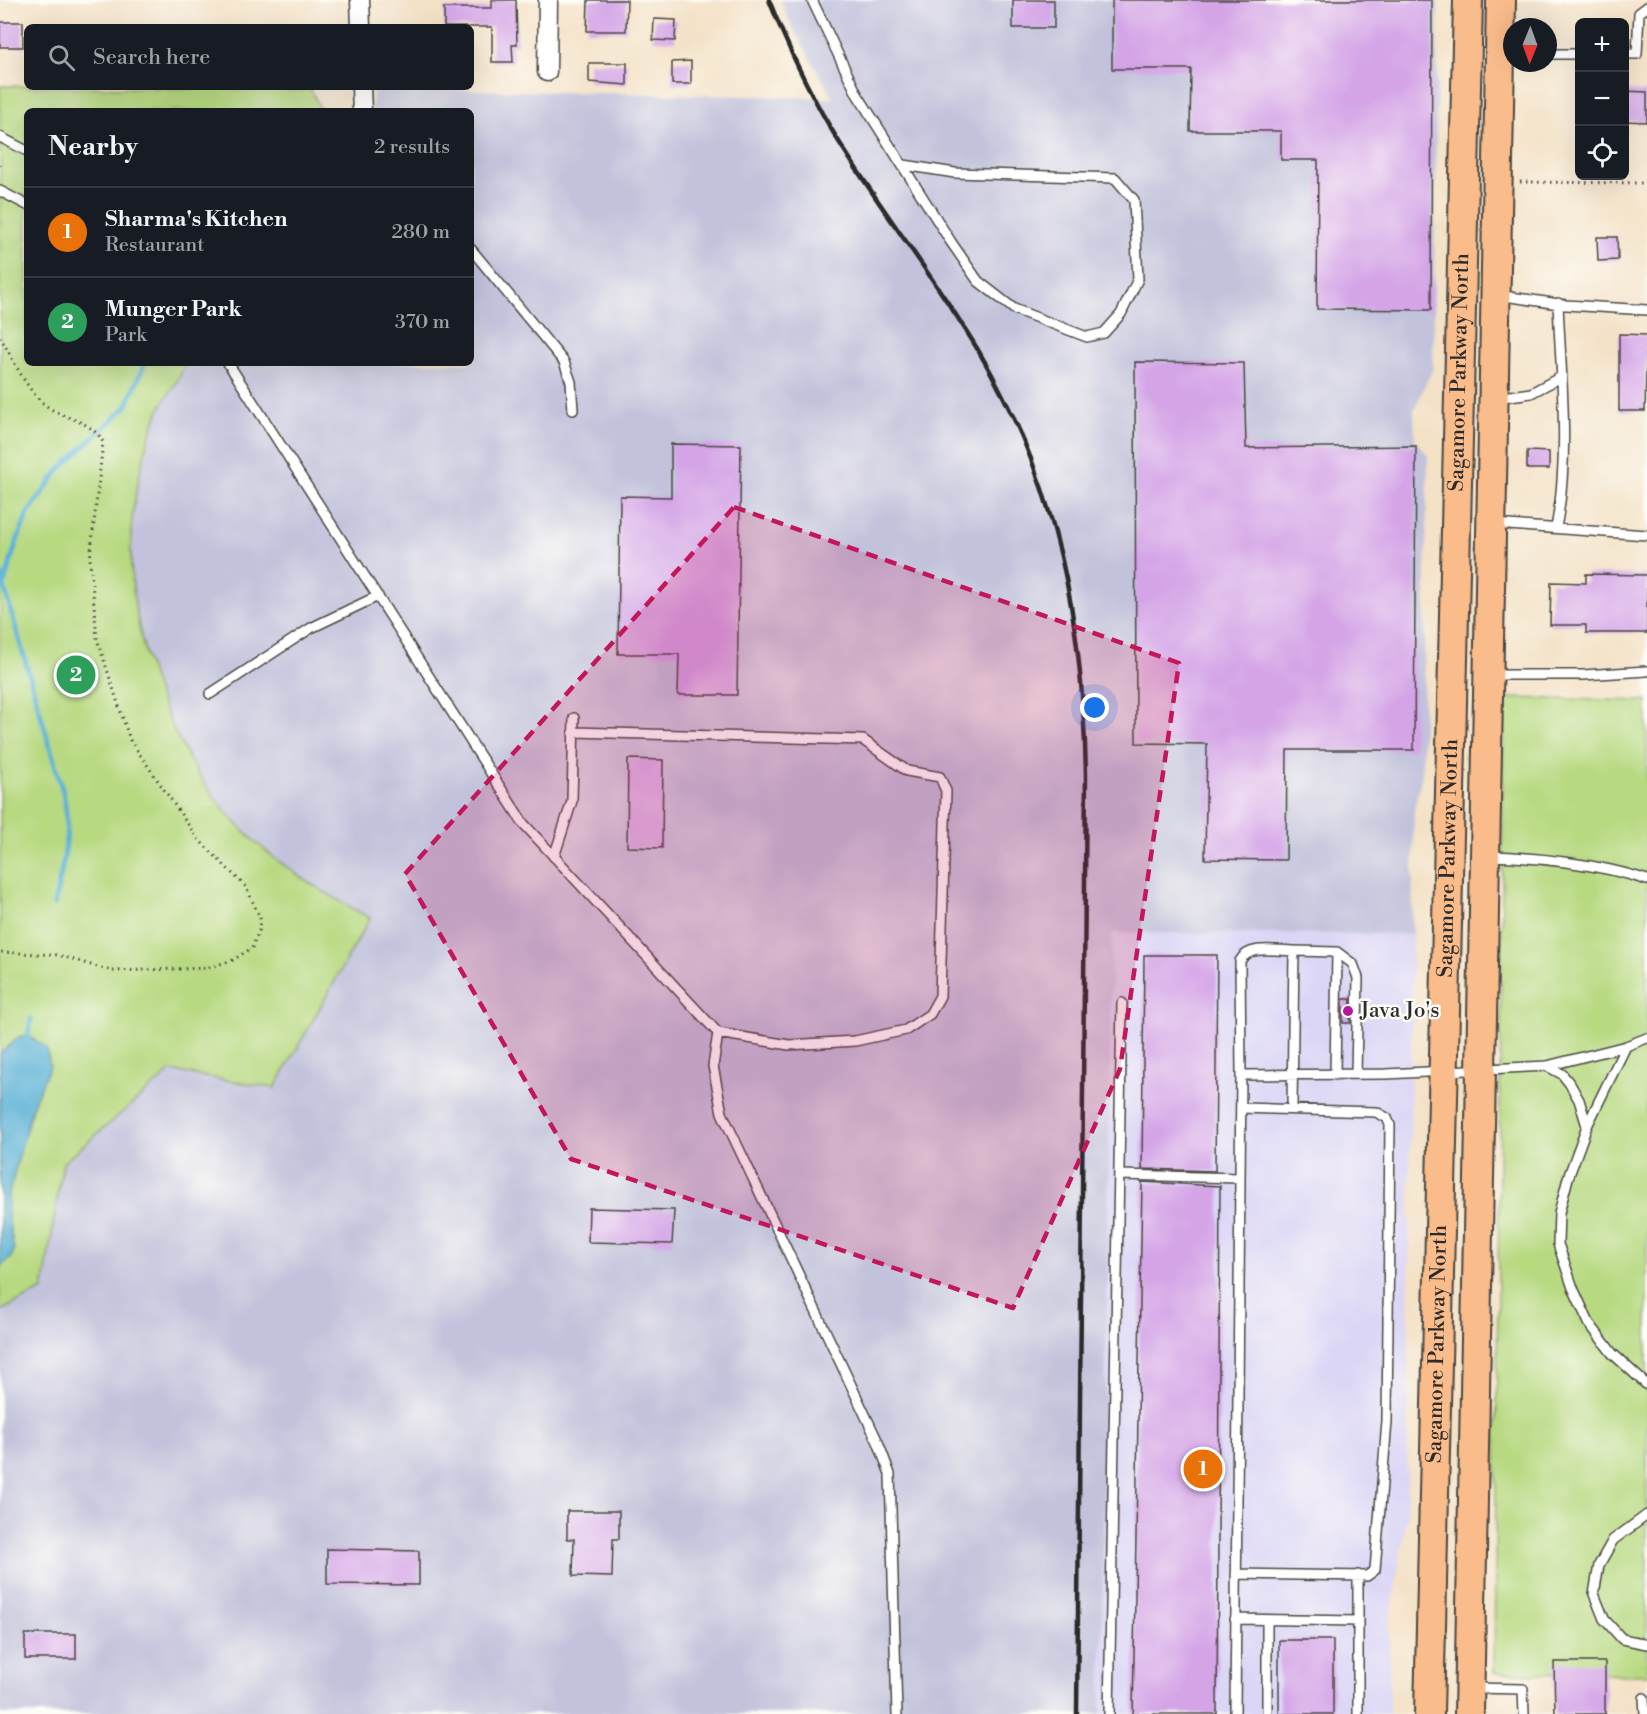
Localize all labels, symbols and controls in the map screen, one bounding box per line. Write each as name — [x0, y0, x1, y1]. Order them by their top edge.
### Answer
north arrow — [1503, 18, 1557, 72]
map controls — [1575, 18, 1629, 180]
button: + — [1575, 18, 1629, 72]
search box — [24, 24, 474, 90]
icon: search — [45, 41, 78, 74]
text: Search here — [93, 44, 210, 71]
button: − — [1575, 72, 1629, 126]
button: locate — [1575, 126, 1629, 180]
text: Nearby — [48, 131, 138, 163]
text: 2 results — [374, 135, 450, 160]
text: Sharma's Kitchen — [105, 206, 288, 233]
text: 1 — [63, 220, 72, 245]
text: 280 m — [391, 220, 450, 245]
text: Restaurant — [105, 233, 204, 258]
street label: Sagamore Parkway North — [1444, 252, 1475, 492]
text: Munger Park — [105, 296, 242, 323]
text: 2 — [61, 310, 74, 335]
text: 370 m — [395, 310, 450, 335]
text: Park — [105, 323, 147, 348]
pin: 2 — [56, 652, 96, 698]
your location — [1080, 693, 1109, 722]
street label: Sagamore Parkway North — [1433, 738, 1464, 978]
place label: Java Jo's — [1359, 998, 1439, 1024]
marker: Java Jo's — [1341, 1004, 1355, 1018]
street label: Sagamore Parkway North — [1422, 1224, 1453, 1464]
pin: 1 — [1184, 1446, 1222, 1492]

